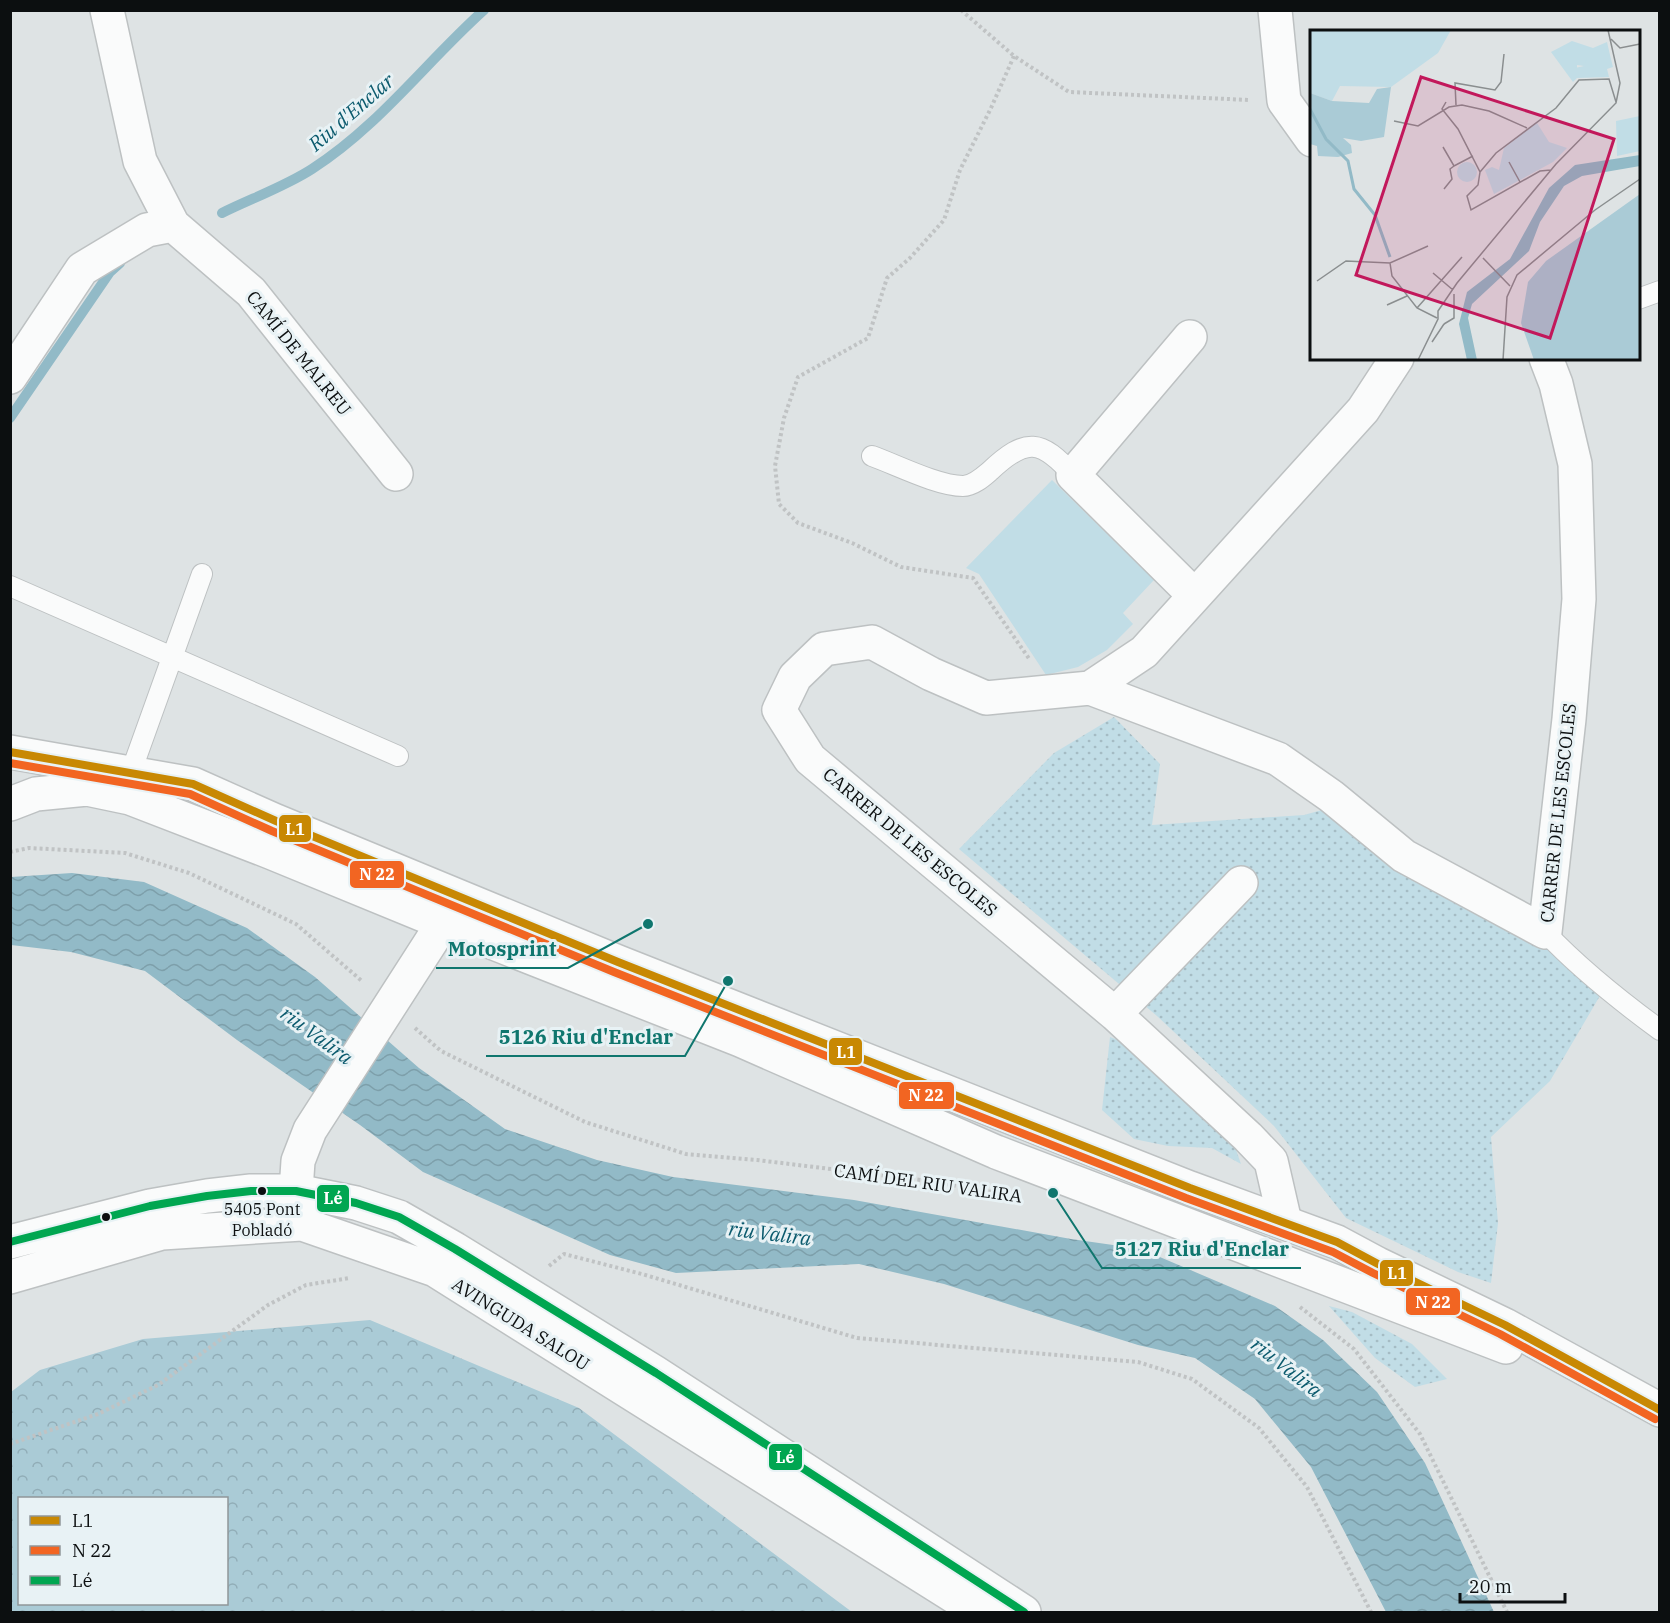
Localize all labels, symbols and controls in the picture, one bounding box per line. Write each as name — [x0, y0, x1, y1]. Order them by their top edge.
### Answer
inset map — [1310, 30, 1640, 360]
water label: Riu d'Enclar — [301, 66, 401, 158]
street label: CAMÍ DE MALREU — [242, 286, 356, 420]
street label: CARRER DE LES ESCOLES — [1535, 702, 1581, 924]
street label: CARRER DE LES ESCOLES — [818, 762, 1002, 922]
line badge: L1 — [278, 814, 312, 843]
text: L1 — [285, 819, 305, 839]
line badge: N 22 — [349, 860, 405, 889]
text: N 22 — [359, 864, 395, 884]
callout: Motosprint — [436, 930, 568, 968]
text: Motosprint — [448, 935, 557, 962]
water label: riu Valira — [275, 1000, 359, 1070]
callout: 5126 Riu d'Enclar — [486, 1018, 685, 1056]
text: 5126 Riu d'Enclar — [499, 1023, 673, 1050]
line badge: L1 — [828, 1037, 863, 1066]
text: L1 — [836, 1042, 856, 1062]
line badge: N 22 — [898, 1081, 955, 1110]
text: N 22 — [908, 1085, 944, 1105]
street label: CAMÍ DEL RIU VALIRA — [832, 1158, 1024, 1208]
line badge: Lé — [316, 1184, 350, 1213]
marker: 5405 Pont Pobladó — [256, 1185, 268, 1197]
text: Lé — [324, 1188, 342, 1208]
place label: 5405 Pont Pobladó — [224, 1199, 301, 1240]
unlabelled marker — [100, 1211, 112, 1223]
water label: riu Valira — [727, 1215, 813, 1251]
callout: 5127 Riu d'Enclar — [1102, 1230, 1301, 1268]
text: 5127 Riu d'Enclar — [1115, 1235, 1289, 1262]
line badge: L1 — [1379, 1259, 1414, 1287]
text: L1 — [1387, 1263, 1407, 1283]
street label: AVINGUDA SALOU — [448, 1272, 594, 1376]
line badge: N 22 — [1405, 1287, 1461, 1316]
text: N 22 — [1415, 1292, 1451, 1312]
water label: riu Valira — [1246, 1331, 1328, 1403]
line badge: Lé — [768, 1443, 803, 1471]
text: Lé — [776, 1447, 794, 1467]
legend — [18, 1497, 228, 1605]
text: L1 — [72, 1509, 94, 1532]
text: N 22 — [72, 1539, 112, 1562]
scale bar — [1460, 1566, 1565, 1604]
text: Lé — [72, 1569, 92, 1592]
text: 20 m — [1469, 1575, 1512, 1598]

